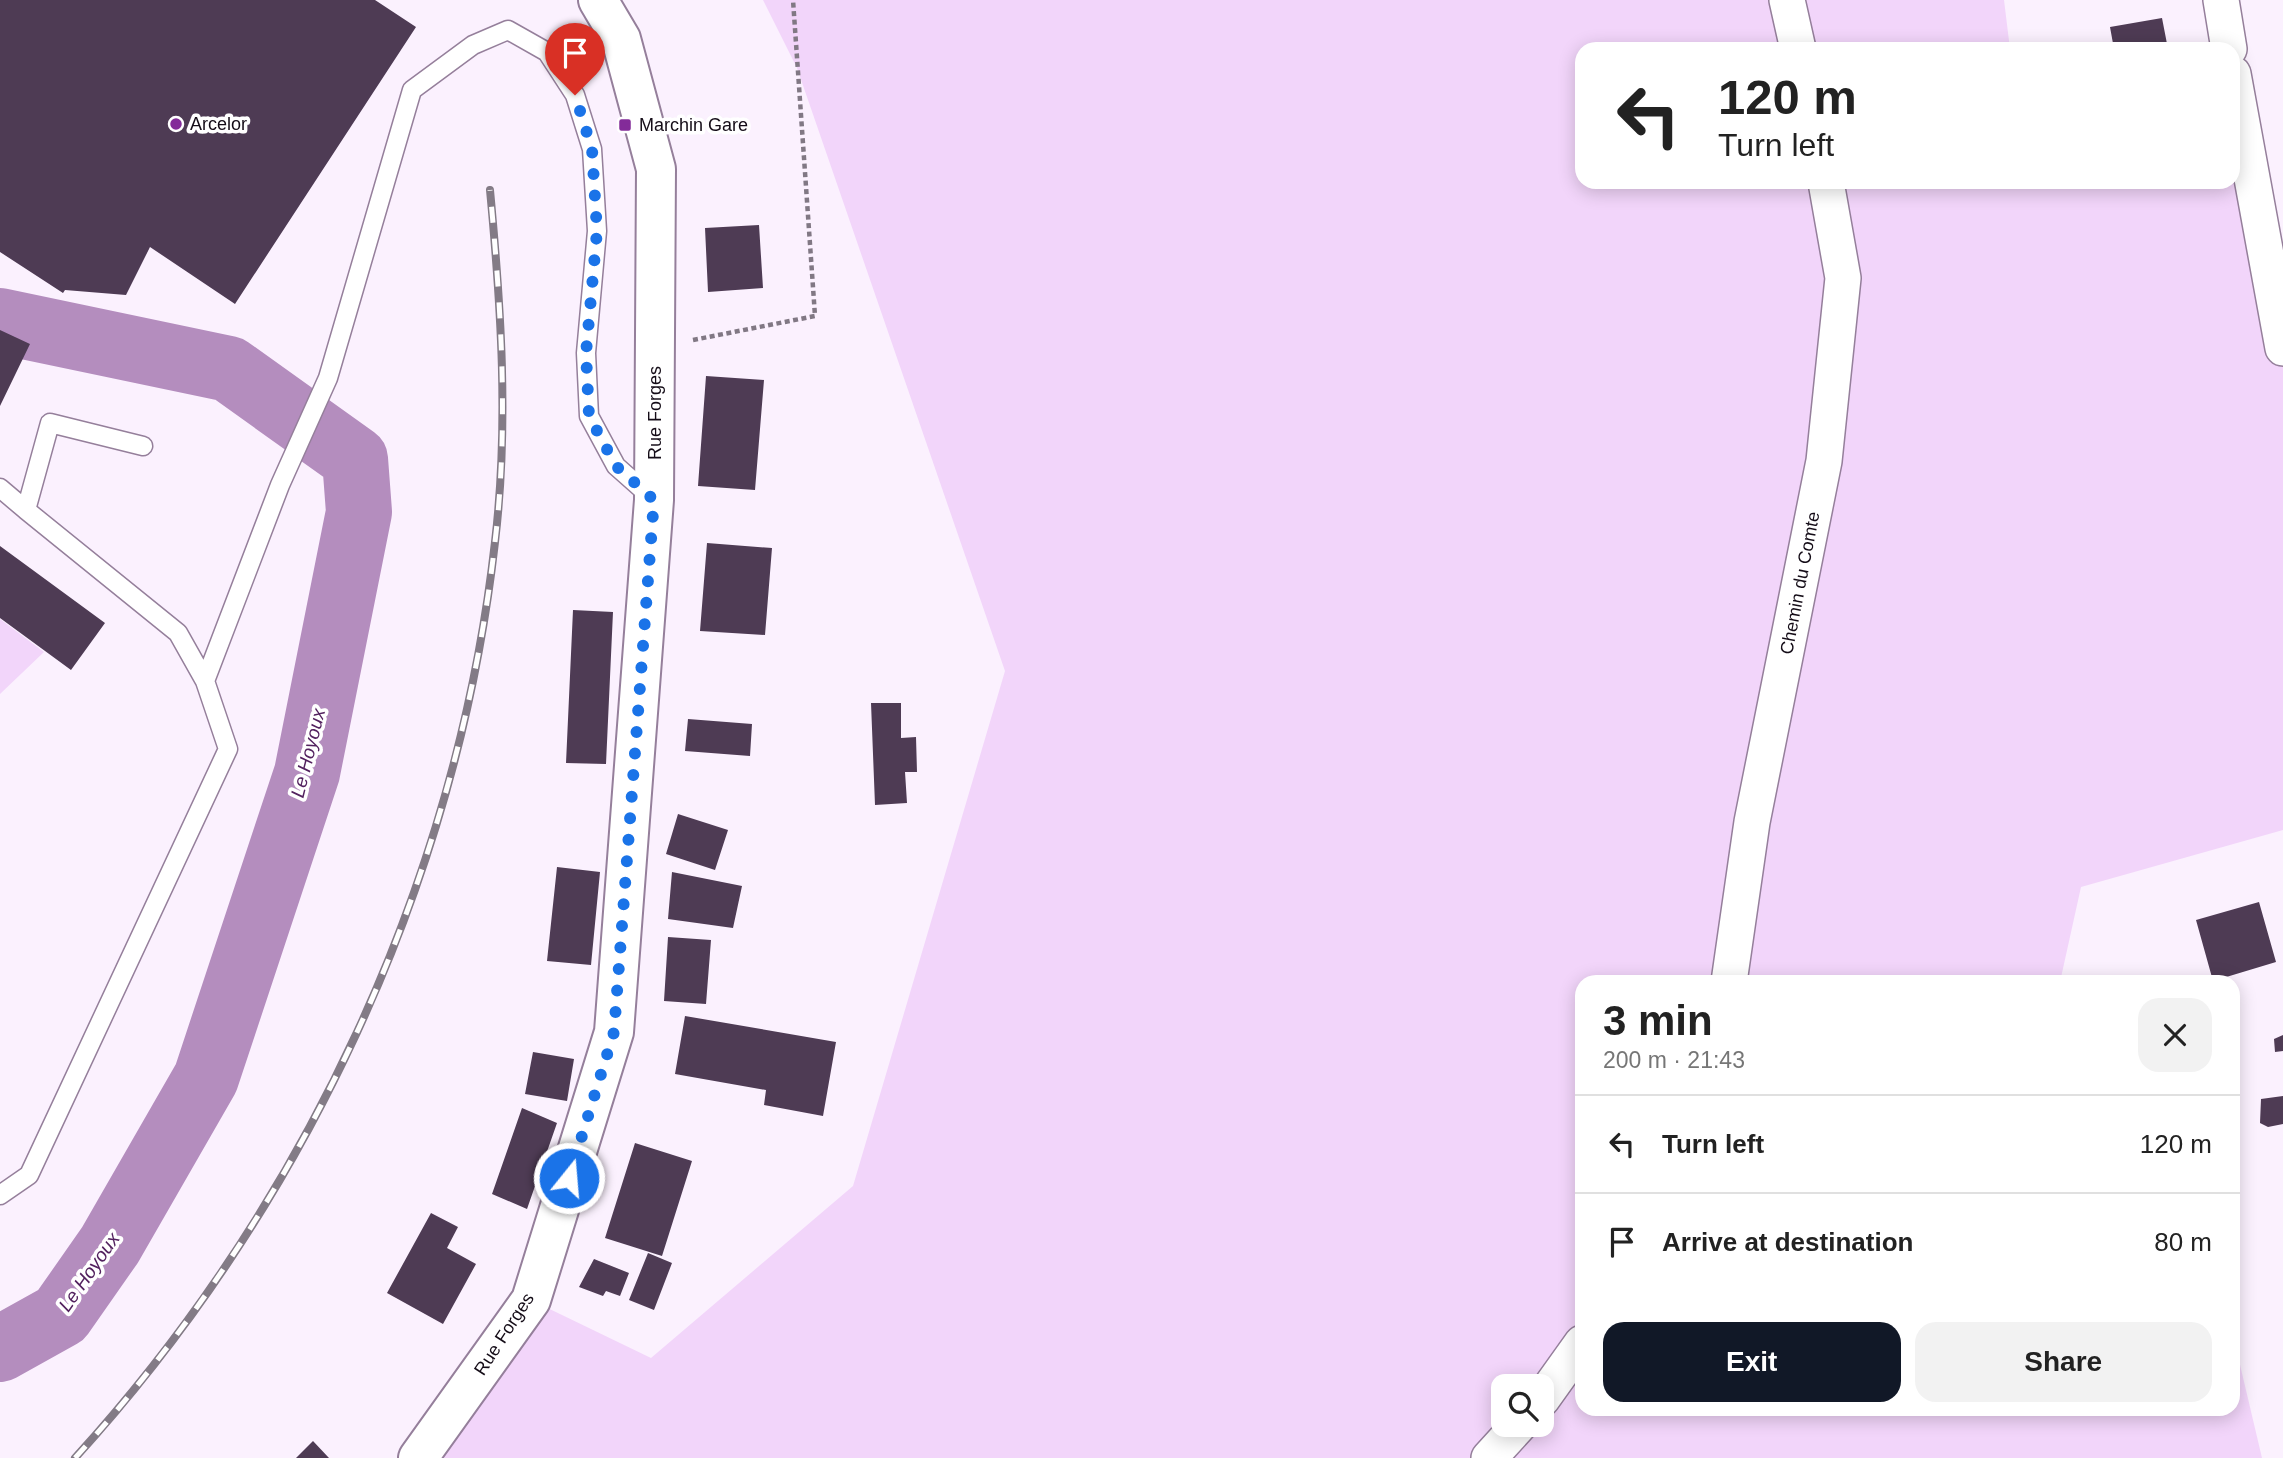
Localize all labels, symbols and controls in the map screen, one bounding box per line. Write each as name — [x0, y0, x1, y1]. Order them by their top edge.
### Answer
pin — [545, 23, 605, 95]
icon: arrive — [556, 34, 594, 72]
icon: left — [1603, 70, 1694, 161]
text: 120 m — [1718, 70, 1857, 124]
place label: Arcelor — [190, 114, 247, 134]
place label: Marchin Gare — [639, 115, 748, 135]
marker: Arcelor — [168, 116, 184, 132]
marker: Marchin Gare — [617, 117, 633, 133]
text: Turn left — [1718, 127, 1834, 163]
street label: Rue Forges — [645, 366, 665, 460]
street label: Chemin du Comte — [1776, 510, 1824, 656]
water label: Le Hoyoux — [287, 705, 330, 800]
text: 3 min — [1603, 997, 1713, 1044]
button: close — [2138, 998, 2212, 1072]
text: 200 m · 21:43 — [1603, 1047, 1745, 1073]
icon: left — [1603, 1125, 1641, 1163]
text: Turn left — [1662, 1129, 1764, 1159]
text: 120 m — [2140, 1129, 2212, 1159]
position arrow — [532, 1141, 606, 1215]
icon: arrive — [1603, 1223, 1641, 1261]
text: Arrive at destination — [1662, 1227, 1913, 1257]
text: 80 m — [2154, 1227, 2212, 1257]
water label: Le Hoyoux — [54, 1228, 125, 1315]
street label: Rue Forges — [470, 1289, 538, 1379]
button: Exit — [1603, 1322, 1901, 1402]
button: Share — [1915, 1322, 2212, 1402]
map controls — [1491, 1374, 1554, 1437]
button: search — [1491, 1374, 1554, 1437]

